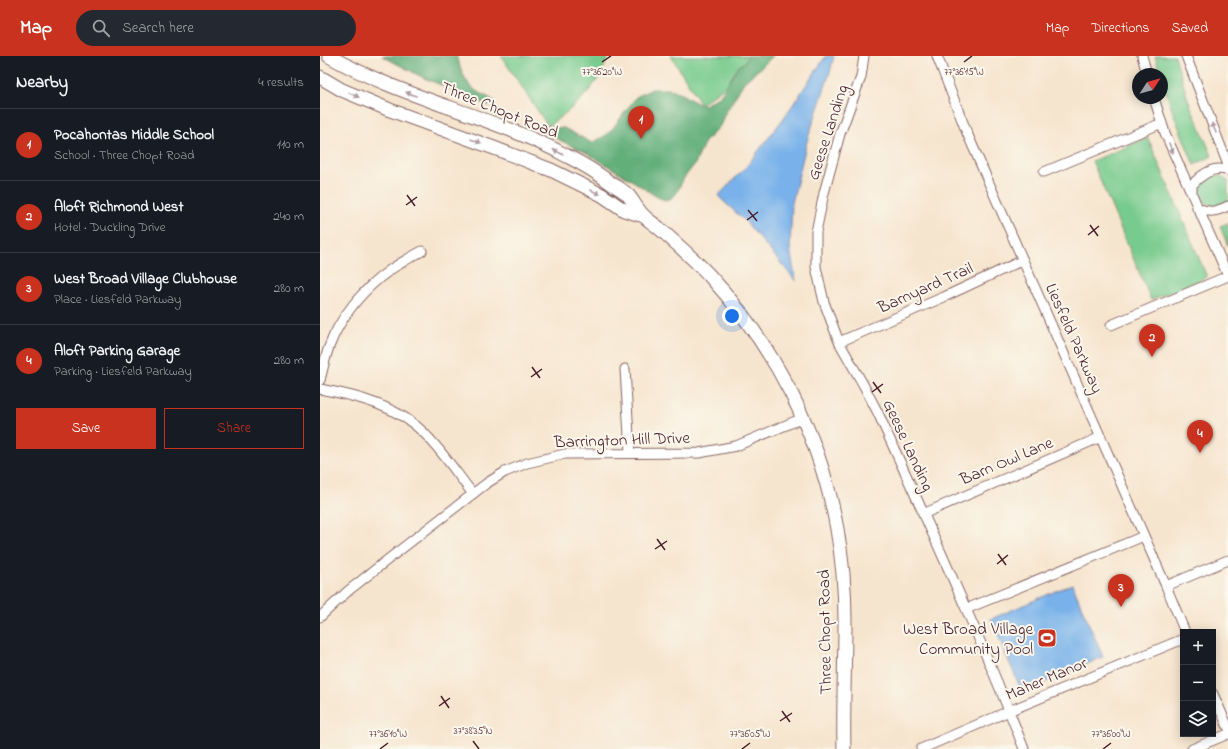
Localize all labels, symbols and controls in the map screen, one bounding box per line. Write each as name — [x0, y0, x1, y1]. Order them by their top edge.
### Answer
search box — [76, 10, 356, 46]
text: Map — [20, 15, 52, 42]
icon: search — [90, 17, 112, 39]
text: Search here — [122, 17, 194, 39]
text: Map — [1046, 18, 1069, 39]
text: Directions — [1091, 18, 1149, 39]
text: Saved — [1171, 18, 1208, 39]
text: 77°36'20"W — [582, 65, 622, 80]
text: 77°36'15"W — [944, 65, 984, 80]
north arrow — [1132, 68, 1168, 104]
text: Nearby — [16, 70, 68, 95]
text: 4 results — [258, 73, 304, 92]
street label: Three Chopt Road — [437, 75, 562, 146]
street label: Geese Landing — [801, 82, 857, 184]
one-way arrow — [405, 91, 417, 97]
one-way arrow — [349, 92, 360, 98]
pin: 1 — [628, 106, 654, 139]
one-way arrow — [1210, 122, 1216, 134]
text: Pocahontas Middle School — [54, 124, 214, 146]
text: 1 — [27, 135, 31, 154]
text: 110 m — [277, 135, 304, 154]
one-way arrow — [470, 139, 482, 145]
one-way arrow — [1168, 142, 1175, 154]
text: School · Three Chopt Road — [54, 146, 194, 165]
one-way arrow — [553, 148, 564, 155]
one-way arrow — [590, 189, 601, 195]
text: Aloft Richmond West — [54, 196, 184, 218]
text: 2 — [26, 207, 32, 226]
text: 240 m — [273, 207, 304, 226]
text: Hotel · Duckling Drive — [54, 218, 166, 237]
street label: Barnyard Trail — [873, 256, 978, 322]
text: West Broad Village Clubhouse — [54, 268, 237, 290]
text: 3 — [26, 279, 32, 298]
text: 280 m — [274, 279, 304, 298]
street label: Liesfeld Parkway — [1037, 279, 1109, 398]
text: Place · Liesfeld Parkway — [54, 290, 181, 309]
your location — [722, 306, 742, 326]
pin: 2 — [1139, 324, 1165, 357]
text: Aloft Parking Garage — [54, 340, 180, 362]
text: 4 — [26, 351, 32, 370]
text: 280 m — [274, 351, 304, 370]
text: Parking · Liesfeld Parkway — [54, 362, 192, 381]
street label: Geese Landing — [874, 396, 940, 497]
button: Save — [16, 408, 156, 449]
button: Share — [164, 408, 304, 449]
pin: 4 — [1187, 420, 1213, 453]
street label: Barrington Hill Drive — [553, 426, 691, 457]
street label: Barn Owl Lane — [955, 430, 1057, 493]
street label: Three Chopt Road — [812, 569, 839, 695]
pin: 3 — [1108, 574, 1134, 607]
place label: West Broad Village Community Pool — [903, 617, 1033, 663]
sports icon: West Broad Village Community Pool — [1036, 627, 1058, 649]
map controls — [1180, 629, 1216, 737]
button: + — [1180, 629, 1216, 665]
street label: Maher Manor — [1002, 651, 1092, 708]
button: − — [1180, 665, 1216, 701]
button: layers — [1180, 701, 1216, 737]
text: 37°38'35"N — [454, 724, 493, 739]
text: 77°36'10"W — [369, 727, 407, 742]
text: 77°36'05"W — [730, 727, 771, 742]
text: 77°36'00"W — [1091, 727, 1131, 742]

